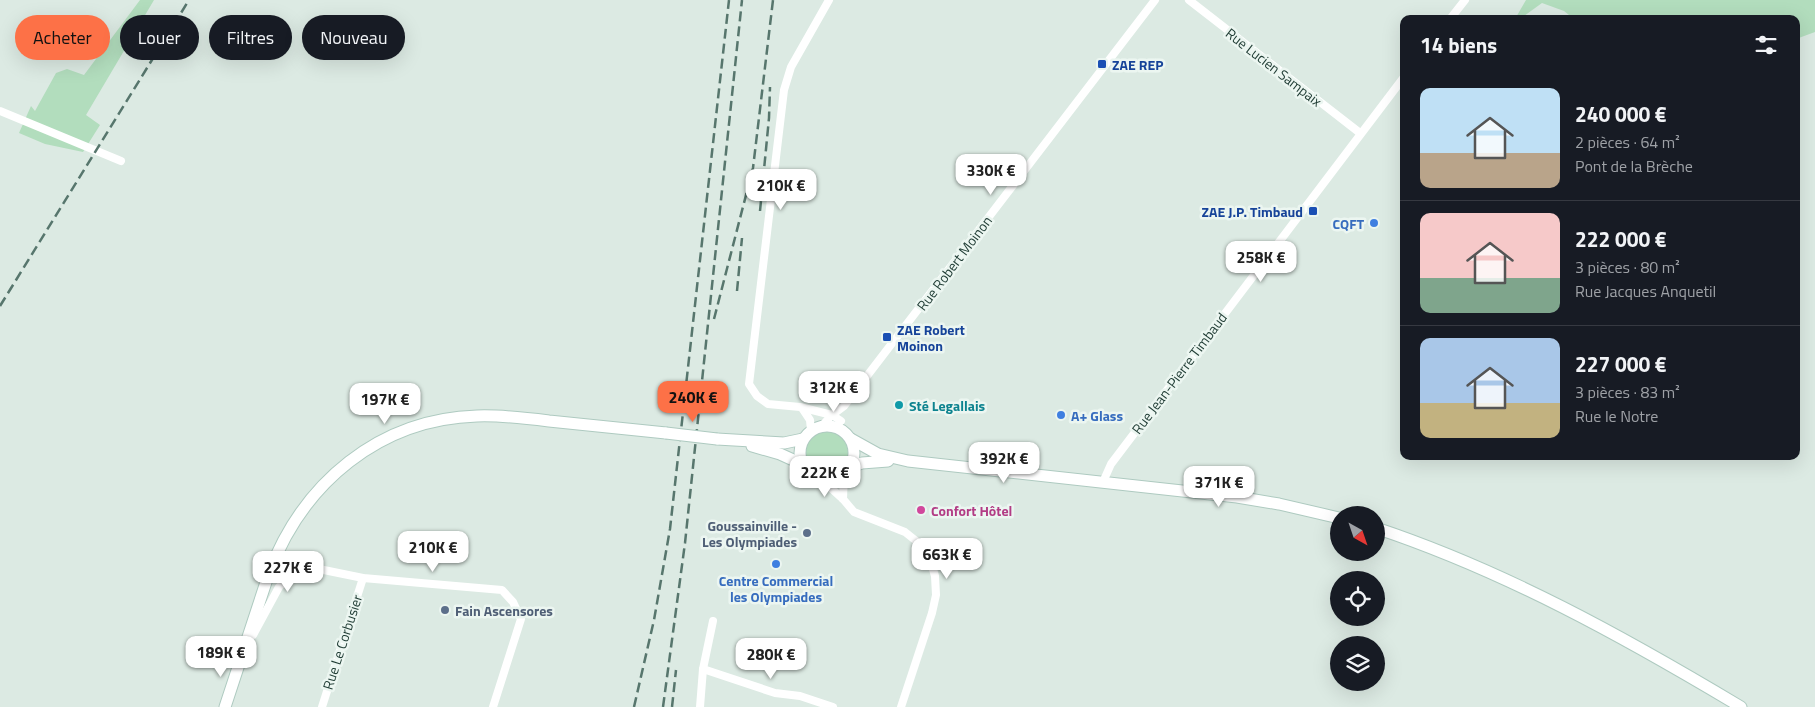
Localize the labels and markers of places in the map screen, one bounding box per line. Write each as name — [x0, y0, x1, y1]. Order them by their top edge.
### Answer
place label: ZAE REP — [1112, 54, 1163, 75]
marker: ZAE REP — [1096, 58, 1108, 70]
pin: 330K € — [950, 154, 1032, 196]
pin: 210K € — [740, 168, 822, 211]
place label: ZAE J.P. Timbaud — [1202, 201, 1303, 222]
marker: ZAE J.P. Timbaud — [1307, 205, 1319, 217]
place label: CQFT — [1333, 213, 1365, 234]
marker: CQFT — [1368, 217, 1380, 229]
pin: 258K € — [1220, 240, 1302, 283]
place label: ZAE Robert Moinon — [897, 319, 965, 356]
marker: ZAE Robert Moinon — [881, 331, 893, 343]
pin: 312K € — [793, 370, 875, 413]
pin: 240K € — [652, 380, 734, 423]
pin: 197K € — [344, 382, 426, 425]
place label: Sté Legallais — [909, 395, 986, 416]
marker: Sté Legallais — [893, 399, 905, 411]
place label: A+ Glass — [1071, 405, 1123, 426]
marker: A+ Glass — [1055, 409, 1067, 421]
pin: 392K € — [963, 442, 1045, 484]
pin: 222K € — [784, 456, 866, 498]
pin: 371K € — [1178, 466, 1260, 508]
place label: Confort Hôtel — [931, 500, 1012, 521]
marker: Confort Hôtel — [915, 504, 927, 516]
place label: Goussainville - Les Olympiades — [702, 515, 797, 552]
marker: Goussainville - Les Olympiades — [801, 527, 813, 539]
pin: 210K € — [392, 530, 474, 573]
pin: 663K € — [906, 538, 988, 580]
pin: 227K € — [247, 550, 329, 593]
marker: Centre Commercial les Olympiades — [770, 558, 782, 570]
place label: Centre Commercial les Olympiades — [719, 570, 833, 607]
place label: Fain Ascensores — [455, 600, 553, 621]
marker: Fain Ascensores — [439, 604, 451, 616]
pin: 189K € — [180, 636, 262, 678]
pin: 280K € — [730, 638, 812, 680]

